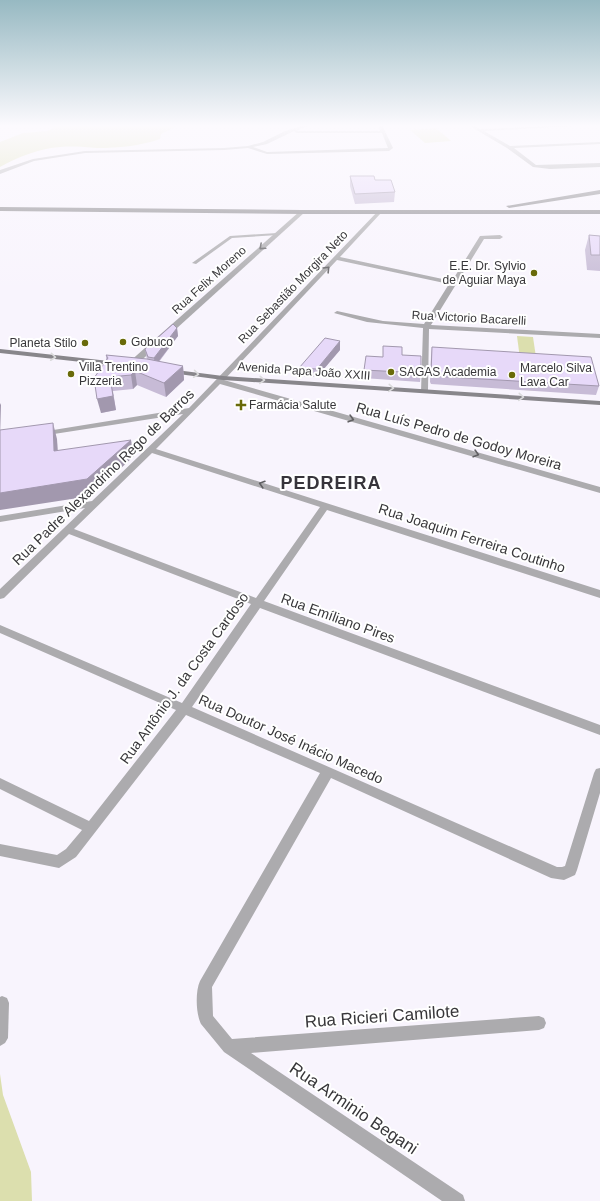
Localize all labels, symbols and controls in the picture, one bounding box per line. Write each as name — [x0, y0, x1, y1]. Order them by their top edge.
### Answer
street label: Rua Sebastião Morgira Neto — [235, 227, 351, 346]
street label: Rua Felix Moreno — [169, 243, 249, 317]
one-way arrow — [259, 243, 267, 250]
place label: E.E. Dr. Sylvio de Aguiar Maya — [443, 259, 526, 287]
one-way arrow — [322, 266, 330, 274]
marker: E.E. Dr. Sylvio de Aguiar Maya — [529, 268, 539, 278]
street label: Rua Victorio Bacarelli — [411, 308, 527, 328]
place label: Gobuco — [131, 335, 173, 349]
place label: Planeta Stilo — [10, 336, 77, 350]
marker: Gobuco — [118, 337, 128, 347]
marker: Planeta Stilo — [80, 338, 90, 348]
one-way arrow — [50, 352, 56, 361]
street label: Avenida Papa João XXIII — [237, 359, 371, 383]
place label: Villa Trentino Pizzeria — [79, 360, 148, 388]
place label: Marcelo Silva Lava Car — [520, 361, 592, 389]
place label: SAGAS Academia — [399, 365, 497, 379]
marker: SAGAS Academia — [386, 367, 396, 377]
marker: Villa Trentino Pizzeria — [66, 369, 76, 379]
one-way arrow — [193, 369, 199, 378]
marker: Marcelo Silva Lava Car — [507, 370, 517, 380]
one-way arrow — [259, 376, 265, 384]
one-way arrow — [388, 384, 394, 392]
street label: Rua Padre Alexandrino Rego de Barros — [9, 386, 197, 568]
one-way arrow — [518, 392, 524, 401]
place label: Farmácia Salute — [249, 398, 337, 412]
street label: Rua Luís Pedro de Godoy Moreira — [354, 399, 564, 473]
marker: Farmácia Salute — [236, 400, 246, 410]
one-way arrow — [347, 414, 354, 423]
one-way arrow — [472, 449, 479, 458]
district label: PEDREIRA — [280, 473, 382, 493]
one-way arrow — [259, 481, 266, 489]
street label: Rua Joaquim Ferreira Coutinho — [377, 500, 568, 576]
street label: Rua Antônio J. da Costa Cardoso — [116, 589, 252, 767]
street label: Rua Emíliano Pires — [279, 590, 397, 646]
street label: Rua Doutor José Inácio Macedo — [196, 691, 386, 787]
street label: Rua Ricieri Camilote — [304, 1002, 460, 1031]
street label: Rua Arminio Begani — [286, 1059, 421, 1158]

